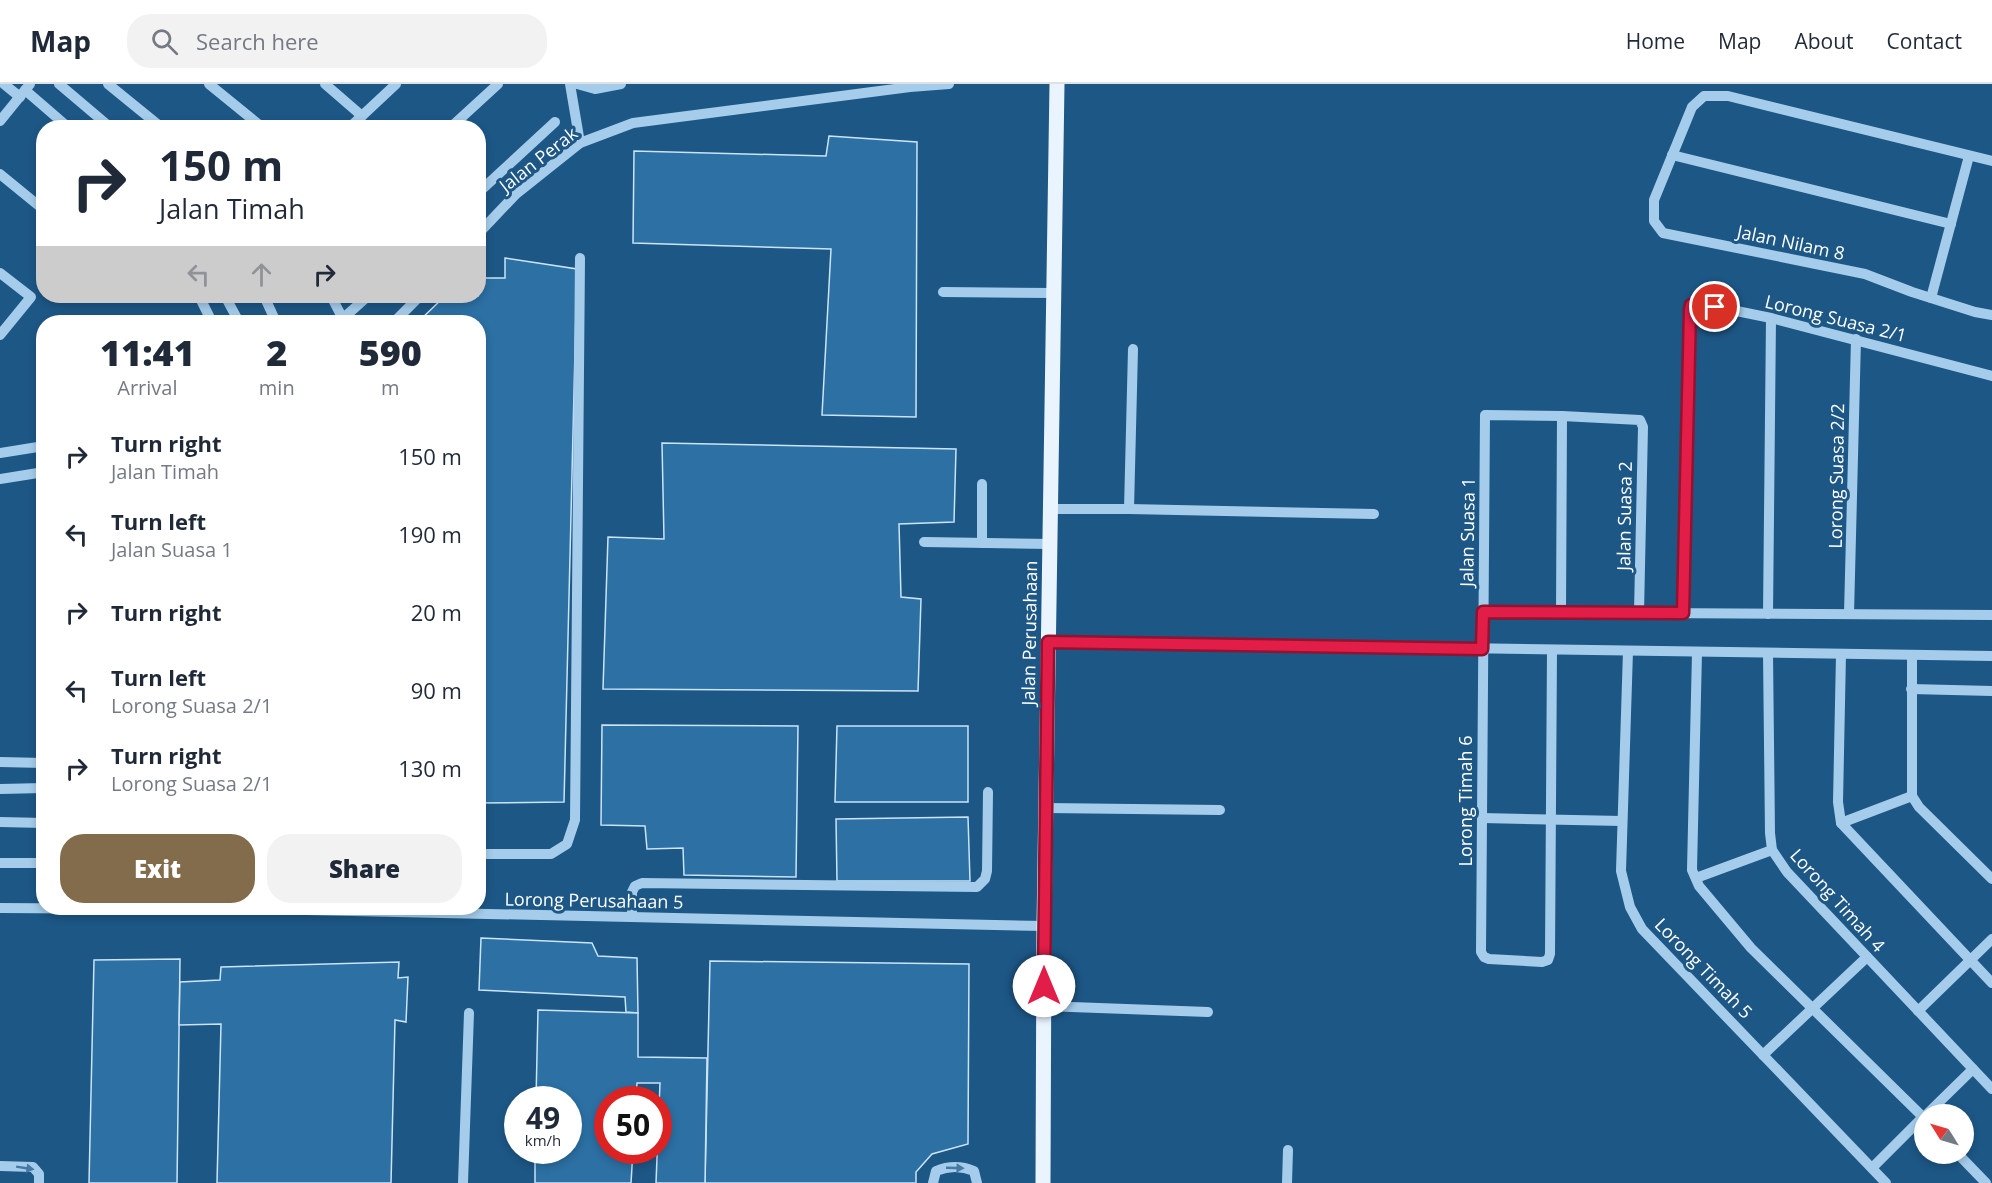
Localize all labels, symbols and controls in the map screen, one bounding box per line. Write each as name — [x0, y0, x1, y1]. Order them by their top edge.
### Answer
search box — [127, 14, 547, 68]
text: Map — [30, 22, 91, 60]
icon: search — [148, 25, 181, 58]
text: Search here — [196, 26, 319, 56]
text: Home — [1626, 27, 1685, 55]
text: Map — [1718, 27, 1761, 55]
text: About — [1794, 27, 1854, 55]
text: Contact — [1887, 27, 1962, 55]
street label: Jalan Perak — [492, 121, 582, 198]
text: 150 m — [159, 136, 283, 193]
icon: right — [60, 144, 138, 222]
text: Jalan Timah — [159, 190, 305, 227]
street label: Jalan Nilam 8 — [1733, 218, 1847, 265]
icon: left — [182, 258, 215, 291]
icon: ahead — [245, 258, 278, 291]
icon: right — [308, 258, 341, 291]
pin — [1689, 281, 1740, 332]
street label: Lorong Suasa 2/1 — [1763, 289, 1909, 347]
icon: arrive — [1698, 290, 1731, 323]
text: 11:41 — [100, 328, 195, 377]
text: 2 — [266, 328, 287, 377]
text: 590 — [359, 328, 422, 377]
text: Arrival — [117, 374, 178, 401]
text: min — [259, 374, 295, 401]
text: m — [381, 374, 400, 401]
street label: Lorong Suasa 2/2 — [1823, 403, 1849, 549]
text: Turn right — [111, 428, 222, 458]
icon: right — [60, 440, 93, 473]
text: 150 m — [398, 441, 462, 471]
text: Jalan Timah — [111, 458, 219, 485]
street label: Jalan Suasa 2 — [1611, 461, 1637, 573]
street label: Jalan Suasa 1 — [1454, 477, 1480, 589]
text: Turn left — [111, 506, 206, 536]
icon: left — [60, 518, 93, 551]
text: 190 m — [398, 519, 462, 549]
text: Jalan Suasa 1 — [111, 536, 233, 563]
street label: Jalan Perusahaan — [1016, 560, 1042, 708]
icon: right — [60, 596, 93, 629]
text: Turn right — [111, 597, 222, 627]
text: 20 m — [411, 597, 462, 627]
text: Turn left — [111, 662, 206, 692]
icon: left — [60, 674, 93, 707]
text: 90 m — [411, 675, 462, 705]
text: Lorong Suasa 2/1 — [111, 692, 272, 719]
street label: Lorong Timah 6 — [1453, 735, 1477, 867]
text: Turn right — [111, 740, 222, 770]
icon: right — [60, 752, 93, 785]
text: 130 m — [398, 753, 462, 783]
text: Lorong Suasa 2/1 — [111, 770, 272, 797]
button: Exit — [60, 834, 255, 903]
button: Share — [267, 834, 462, 903]
street label: Lorong Timah 4 — [1785, 843, 1891, 957]
street label: Lorong Perusahaan 5 — [504, 886, 684, 914]
street label: Lorong Timah 5 — [1650, 913, 1758, 1023]
position arrow — [1012, 954, 1076, 1018]
speed limit sign: 50 — [594, 1086, 672, 1164]
text: 49 — [526, 1097, 560, 1138]
north arrow — [1914, 1104, 1974, 1164]
map controls — [1914, 1104, 1974, 1164]
text: km/h — [525, 1130, 561, 1150]
one-way arrow — [16, 1163, 35, 1172]
one-way arrow — [945, 1163, 964, 1172]

